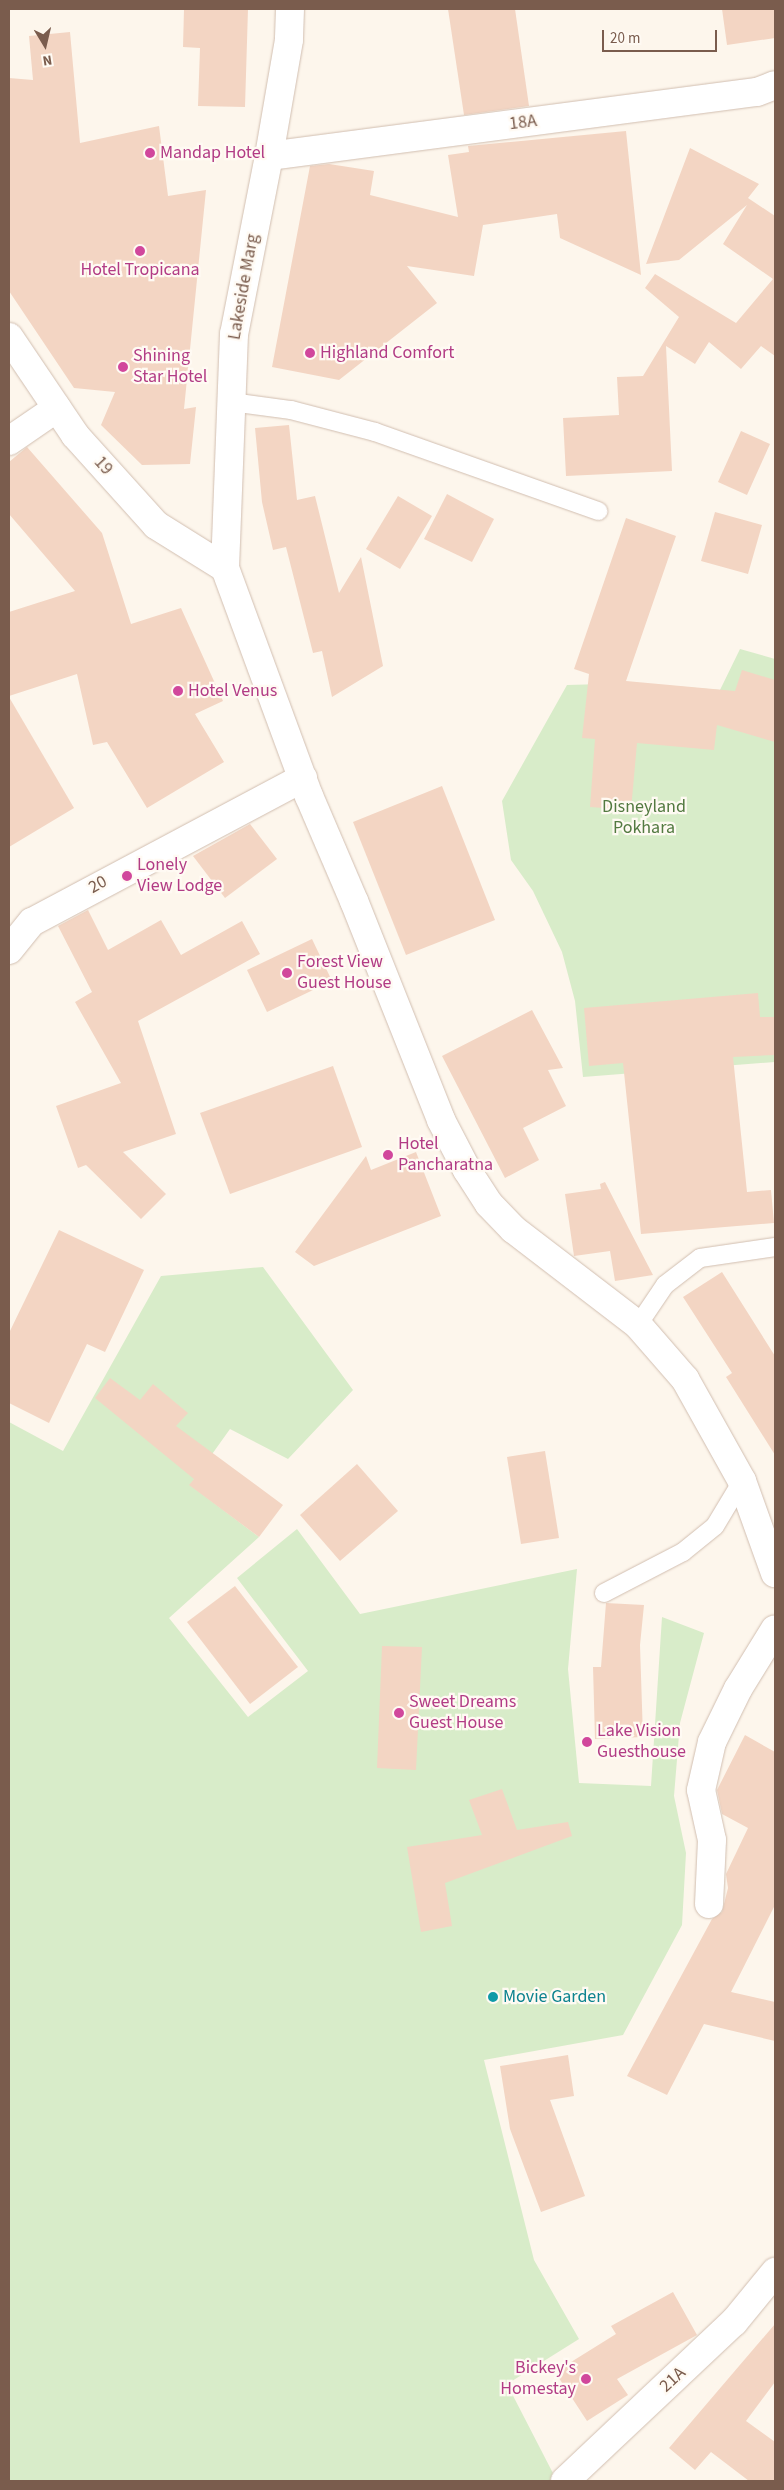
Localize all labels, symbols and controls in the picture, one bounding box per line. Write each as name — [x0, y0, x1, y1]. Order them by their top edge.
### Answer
north arrow — [20, 20, 70, 70]
scale bar — [604, 20, 719, 52]
text: 20 m — [610, 28, 640, 49]
text: N — [41, 49, 54, 70]
street label: 18A — [508, 111, 538, 135]
place label: Mandap Hotel — [160, 142, 265, 164]
marker: Mandap Hotel — [144, 147, 156, 159]
street label: Lakeside Marg — [224, 232, 264, 342]
marker: Hotel Tropicana — [134, 245, 146, 257]
place label: Hotel Tropicana — [80, 259, 200, 281]
place label: Highland Comfort — [320, 342, 454, 364]
place label: Shining Star Hotel — [133, 346, 207, 388]
marker: Highland Comfort — [304, 347, 316, 359]
marker: Shining Star Hotel — [117, 361, 129, 373]
street label: 19 — [89, 452, 117, 480]
place label: Hotel Venus — [188, 680, 277, 702]
marker: Hotel Venus — [172, 685, 184, 697]
park label: Disneyland Pokhara — [602, 797, 686, 840]
place label: Lonely View Lodge — [137, 855, 222, 898]
marker: Lonely View Lodge — [121, 870, 133, 882]
street label: 20 — [85, 871, 111, 899]
place label: Forest View Guest House — [297, 952, 391, 994]
marker: Forest View Guest House — [281, 967, 293, 979]
place label: Hotel Pancharatna — [398, 1134, 493, 1176]
marker: Hotel Pancharatna — [382, 1149, 394, 1161]
place label: Sweet Dreams Guest House — [409, 1692, 516, 1735]
marker: Sweet Dreams Guest House — [393, 1707, 405, 1719]
place label: Lake Vision Guesthouse — [597, 1721, 686, 1764]
marker: Lake Vision Guesthouse — [581, 1736, 593, 1748]
place label: Movie Garden — [503, 1986, 606, 2008]
marker: Movie Garden — [487, 1991, 499, 2003]
place label: Bickey's Homestay — [500, 2358, 576, 2400]
street label: 21A — [656, 2363, 690, 2397]
marker: Bickey's Homestay — [580, 2373, 592, 2385]

